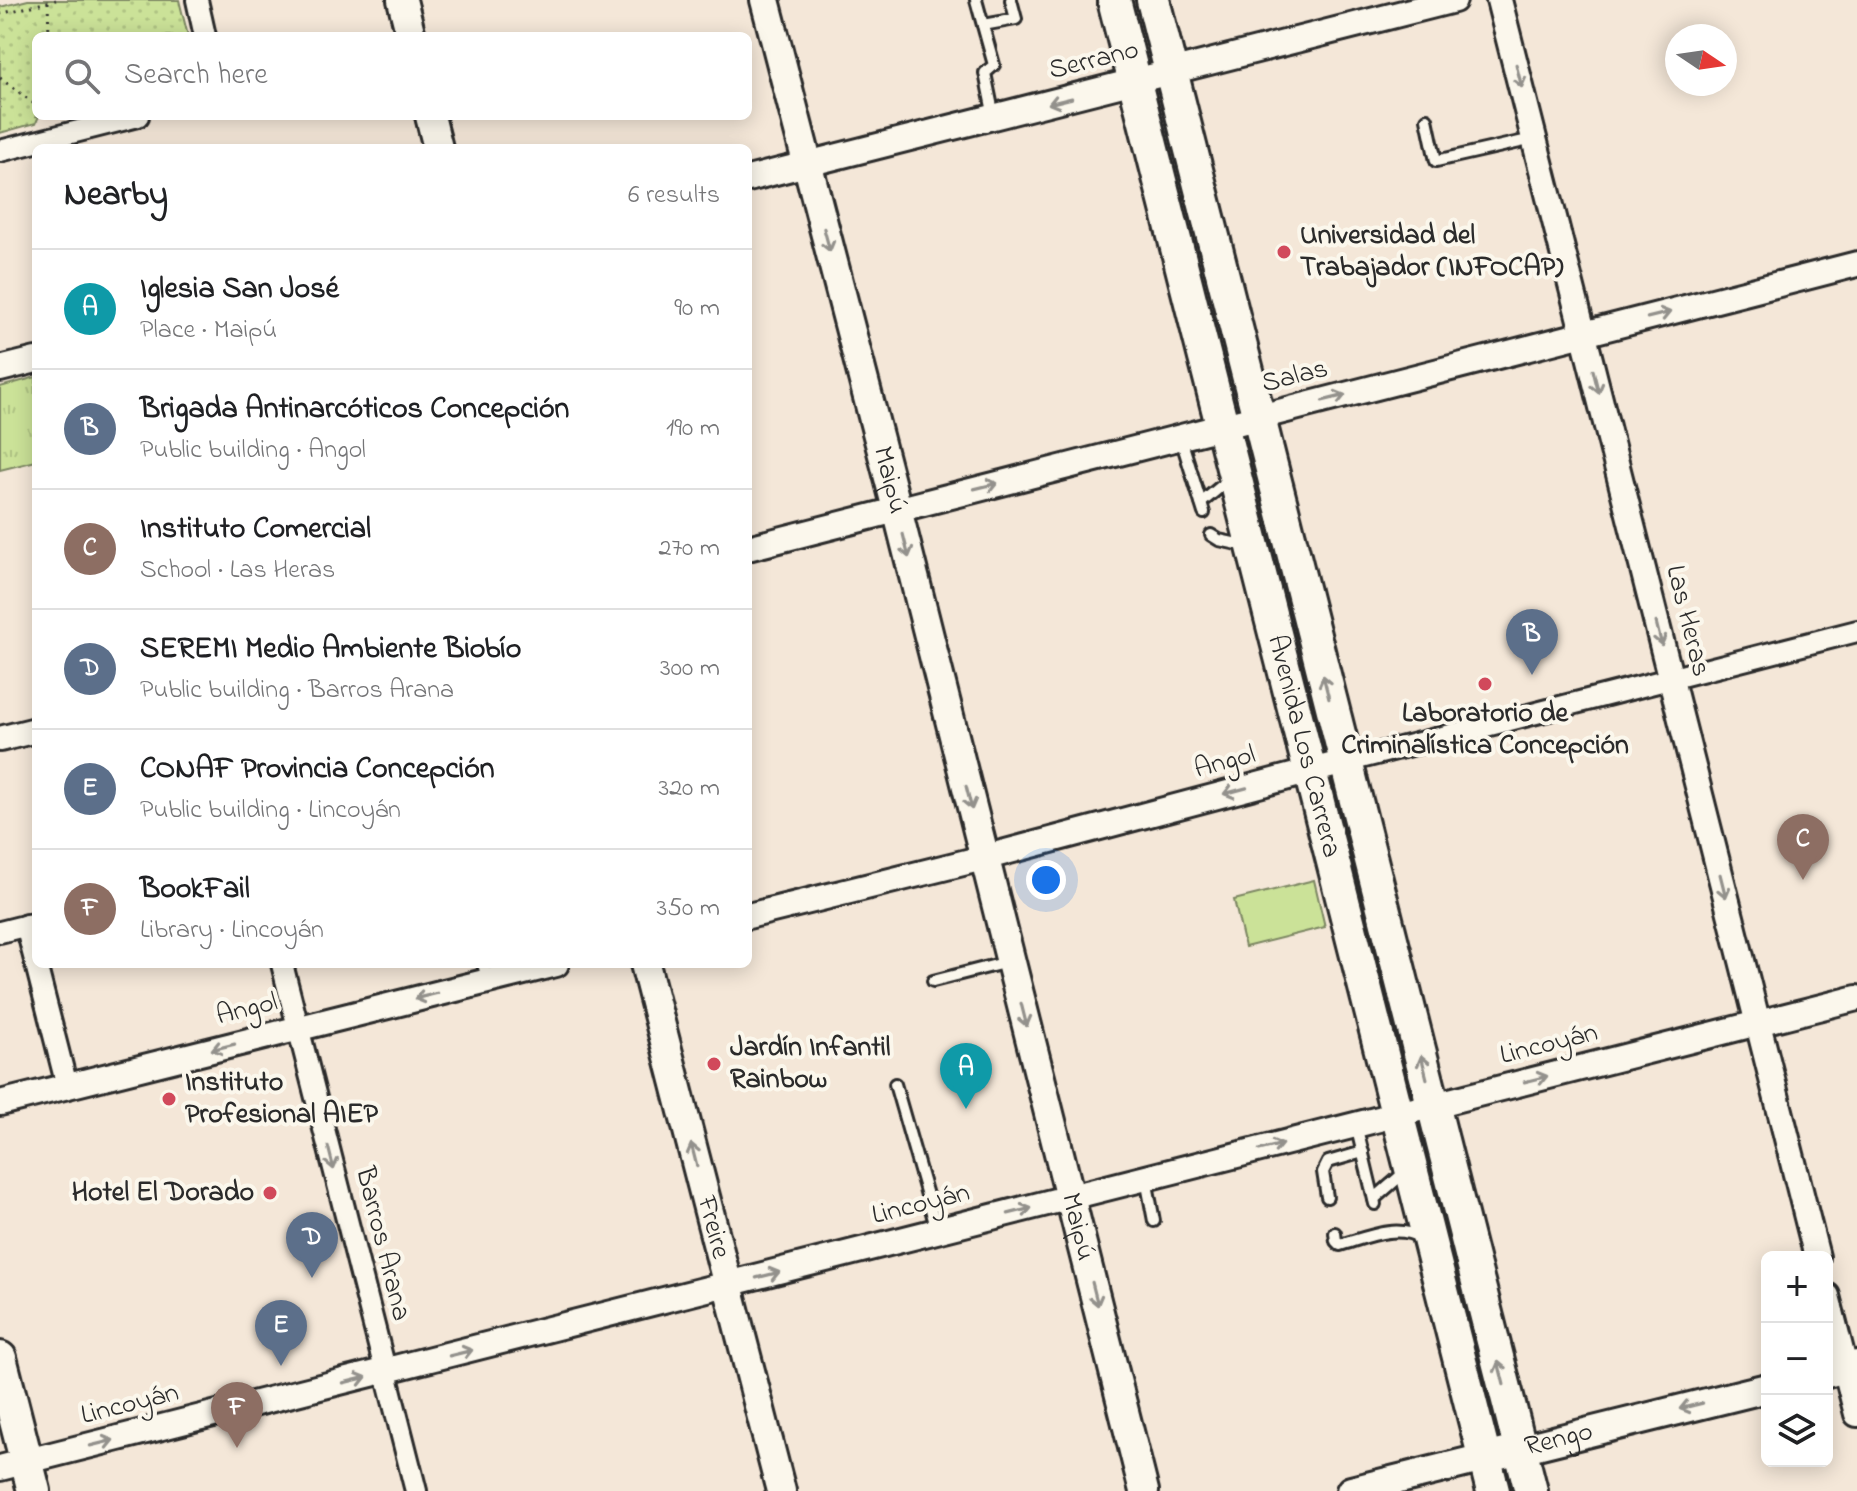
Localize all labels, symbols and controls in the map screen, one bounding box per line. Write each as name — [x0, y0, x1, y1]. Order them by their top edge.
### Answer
north arrow — [1665, 24, 1737, 96]
street label: Serrano — [1045, 30, 1143, 92]
search box — [32, 32, 752, 120]
icon: search — [60, 54, 104, 98]
text: Search here — [124, 54, 268, 98]
one-way arrow — [1512, 62, 1527, 88]
one-way arrow — [1047, 94, 1073, 109]
text: Nearby — [64, 171, 168, 221]
text: 6 results — [628, 177, 720, 215]
place label: Universidad del Trabajador (INFOCAP) — [1300, 216, 1564, 289]
one-way arrow — [820, 227, 835, 252]
marker: Universidad del Trabajador (INFOCAP) — [1275, 243, 1293, 261]
text: Iglesia San José — [140, 268, 339, 312]
text: A — [82, 290, 98, 328]
text: 90 m — [674, 290, 720, 328]
one-way arrow — [1646, 306, 1672, 321]
text: Place · Maipú — [140, 312, 277, 350]
street label: Salas — [1257, 349, 1333, 405]
one-way arrow — [1589, 369, 1604, 394]
text: Brigada Antinarcóticos Concepción — [140, 388, 569, 432]
one-way arrow — [1320, 390, 1346, 405]
text: B — [81, 410, 99, 448]
text: 190 m — [666, 410, 720, 448]
text: Public building · Angol — [140, 432, 366, 470]
street label: Maipú — [861, 442, 918, 518]
one-way arrow — [973, 478, 998, 493]
text: Instituto Comercial — [140, 508, 371, 552]
text: C — [83, 530, 97, 568]
text: 270 m — [658, 530, 720, 568]
one-way arrow — [899, 532, 914, 558]
text: School · Las Heras — [140, 552, 335, 590]
street label: Las Heras — [1653, 561, 1721, 681]
pin: B — [1506, 609, 1558, 675]
one-way arrow — [1653, 621, 1668, 647]
text: SEREMI Medio Ambiente Biobío — [140, 628, 521, 672]
street label: Avenida Los Carrera — [1256, 630, 1352, 862]
text: D — [80, 650, 100, 688]
text: 300 m — [660, 650, 720, 688]
text: Public building · Barros Arana — [140, 672, 454, 710]
one-way arrow — [1317, 674, 1332, 700]
marker: Laboratorio de Criminalística Concepción — [1476, 675, 1494, 693]
place label: Laboratorio de Criminalística Concepción — [1341, 694, 1629, 767]
street label: Angol — [1190, 735, 1260, 791]
text: CONAF Provincia Concepción — [140, 748, 495, 792]
text: E — [82, 770, 98, 808]
text: 320 m — [658, 770, 720, 808]
one-way arrow — [962, 785, 977, 811]
one-way arrow — [1222, 785, 1248, 800]
text: Public building · Lincoyán — [140, 792, 401, 830]
pin: C — [1777, 814, 1829, 880]
your location — [1026, 860, 1066, 900]
text: BookFail — [140, 868, 250, 912]
one-way arrow — [1717, 873, 1732, 899]
text: F — [82, 890, 98, 928]
text: 350 m — [656, 890, 720, 928]
text: Library · Lincoyán — [140, 912, 324, 950]
street label: Angol — [212, 983, 282, 1037]
one-way arrow — [413, 990, 439, 1005]
one-way arrow — [1018, 1001, 1033, 1027]
street label: Lincoyán — [1496, 1013, 1602, 1077]
place label: Jardín Infantil Rainbow — [730, 1028, 891, 1101]
one-way arrow — [210, 1040, 236, 1055]
pin: A — [940, 1043, 992, 1109]
one-way arrow — [1415, 1054, 1430, 1080]
marker: Jardín Infantil Rainbow — [705, 1055, 723, 1073]
place label: Instituto Profesional AIEP — [185, 1063, 379, 1136]
one-way arrow — [1523, 1071, 1549, 1086]
marker: Instituto Profesional AIEP — [160, 1090, 178, 1108]
one-way arrow — [1258, 1138, 1284, 1153]
one-way arrow — [686, 1143, 701, 1169]
one-way arrow — [324, 1144, 339, 1170]
street label: Barros Arana — [343, 1162, 421, 1325]
place label: Hotel El Dorado — [72, 1173, 254, 1214]
street label: Lincoyán — [868, 1173, 974, 1237]
marker: Hotel El Dorado — [261, 1184, 279, 1202]
street label: Maipú — [1049, 1189, 1106, 1265]
street label: Freire — [685, 1191, 741, 1264]
one-way arrow — [1006, 1202, 1032, 1217]
pin: D — [286, 1212, 338, 1278]
map controls — [1761, 1251, 1833, 1467]
button: + — [1761, 1251, 1833, 1323]
one-way arrow — [754, 1266, 780, 1281]
one-way arrow — [1088, 1281, 1103, 1307]
pin: E — [255, 1300, 307, 1366]
button: − — [1761, 1323, 1833, 1395]
one-way arrow — [448, 1344, 474, 1359]
one-way arrow — [1493, 1361, 1508, 1386]
one-way arrow — [341, 1371, 367, 1386]
street label: Lincoyán — [77, 1373, 183, 1437]
pin: F — [211, 1382, 263, 1448]
button: layers — [1761, 1395, 1833, 1467]
one-way arrow — [1679, 1400, 1705, 1415]
street label: Rengo — [1520, 1411, 1597, 1468]
one-way arrow — [89, 1434, 115, 1449]

